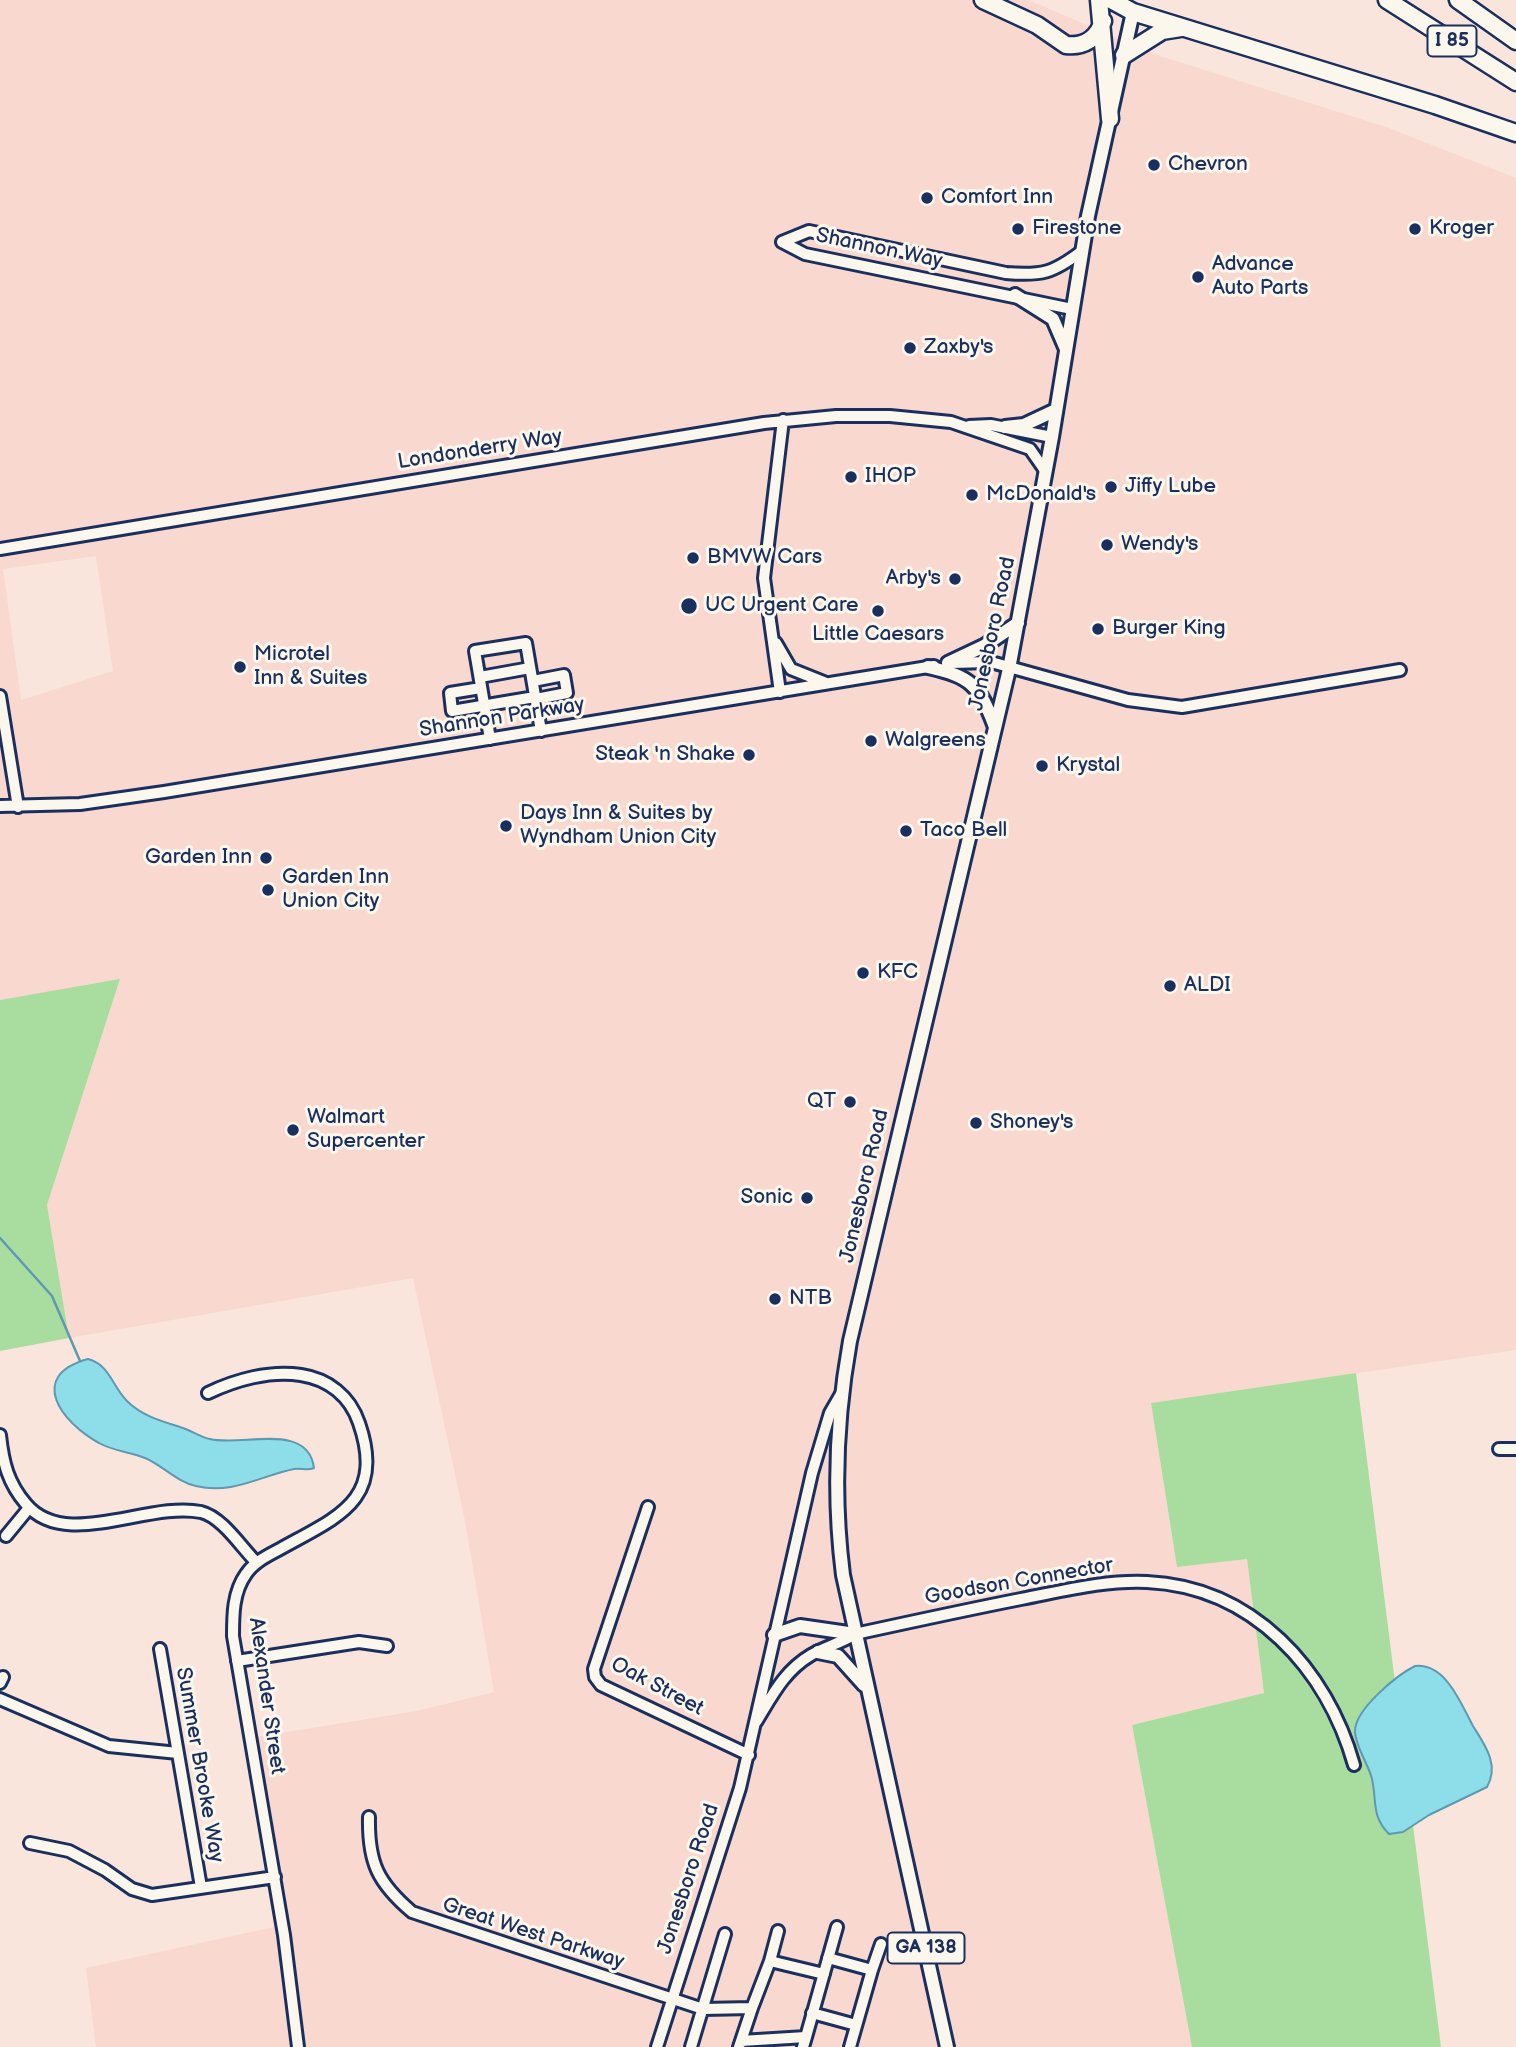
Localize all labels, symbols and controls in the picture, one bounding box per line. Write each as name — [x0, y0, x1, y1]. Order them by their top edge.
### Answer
road number: I 85 — [1428, 25, 1476, 56]
place label: Chevron — [1168, 152, 1248, 178]
marker: Chevron — [1146, 157, 1162, 173]
place label: Comfort Inn — [941, 185, 1053, 211]
marker: Comfort Inn — [919, 190, 935, 206]
place label: Firestone — [1032, 216, 1121, 242]
place label: Kroger — [1429, 216, 1494, 242]
marker: Firestone — [1010, 221, 1026, 237]
marker: Kroger — [1407, 221, 1423, 237]
street label: Shannon Way — [813, 223, 945, 275]
place label: Advance Auto Parts — [1212, 252, 1308, 302]
marker: Advance Auto Parts — [1190, 269, 1206, 285]
place label: Zaxby's — [924, 335, 993, 361]
marker: Zaxby's — [902, 340, 918, 356]
street label: Londonderry Way — [396, 425, 564, 475]
place label: IHOP — [865, 464, 916, 490]
marker: IHOP — [843, 469, 859, 485]
place label: Jiffy Lube — [1125, 474, 1216, 500]
marker: Jiffy Lube — [1103, 479, 1119, 495]
place label: McDonald's — [986, 482, 1096, 508]
marker: McDonald's — [964, 487, 980, 503]
place label: Wendy's — [1121, 532, 1198, 558]
marker: Wendy's — [1099, 537, 1115, 553]
place label: BMVW Cars — [707, 545, 822, 571]
marker: BMVW Cars — [685, 550, 701, 566]
street label: Jonesboro Road — [964, 555, 1022, 713]
place label: Arby's — [886, 566, 941, 592]
marker: Arby's — [947, 571, 963, 587]
place label: UC Urgent Care — [705, 593, 859, 619]
marker: UC Urgent Care — [679, 596, 699, 616]
marker: Little Caesars — [870, 603, 886, 619]
place label: Burger King — [1112, 616, 1226, 642]
marker: Burger King — [1090, 621, 1106, 637]
place label: Little Caesars — [812, 622, 944, 648]
place label: Microtel Inn & Suites — [254, 642, 367, 692]
marker: Microtel Inn & Suites — [232, 659, 248, 675]
street label: Shannon Parkway — [418, 693, 586, 743]
place label: Walgreens — [885, 728, 986, 754]
marker: Walgreens — [863, 733, 879, 749]
place label: Steak 'n Shake — [595, 742, 735, 768]
marker: Steak 'n Shake — [741, 747, 757, 763]
place label: Krystal — [1056, 753, 1120, 779]
marker: Krystal — [1034, 758, 1050, 774]
place label: Days Inn & Suites by Wyndham Union City — [520, 801, 716, 851]
marker: Days Inn & Suites by Wyndham Union City — [498, 818, 514, 834]
place label: Taco Bell — [920, 818, 1007, 844]
marker: Taco Bell — [898, 823, 914, 839]
place label: Garden Inn — [145, 845, 252, 871]
marker: Garden Inn — [258, 850, 274, 866]
place label: Garden Inn Union City — [282, 865, 389, 915]
marker: Garden Inn Union City — [260, 882, 276, 898]
place label: KFC — [877, 960, 918, 986]
marker: KFC — [855, 965, 871, 981]
place label: ALDI — [1184, 973, 1231, 999]
marker: ALDI — [1162, 978, 1178, 994]
place label: QT — [807, 1089, 836, 1115]
marker: QT — [842, 1094, 858, 1110]
place label: Walmart Supercenter — [307, 1105, 425, 1155]
street label: Jonesboro Road — [835, 1107, 895, 1265]
place label: Shoney's — [990, 1110, 1074, 1136]
marker: Shoney's — [968, 1115, 984, 1131]
marker: Walmart Supercenter — [285, 1122, 301, 1138]
place label: Sonic — [740, 1185, 793, 1211]
marker: Sonic — [799, 1190, 815, 1206]
place label: NTB — [789, 1286, 832, 1312]
marker: NTB — [767, 1291, 783, 1307]
street label: Goodson Connector — [923, 1553, 1115, 1611]
street label: Alexander Street — [243, 1616, 289, 1776]
street label: Oak Street — [606, 1652, 708, 1722]
street label: Summer Brooke Way — [169, 1665, 229, 1865]
street label: Jonesboro Road — [653, 1801, 725, 1957]
street label: Great West Parkway — [439, 1893, 627, 1975]
road number: GA 138 — [888, 1932, 964, 1964]

